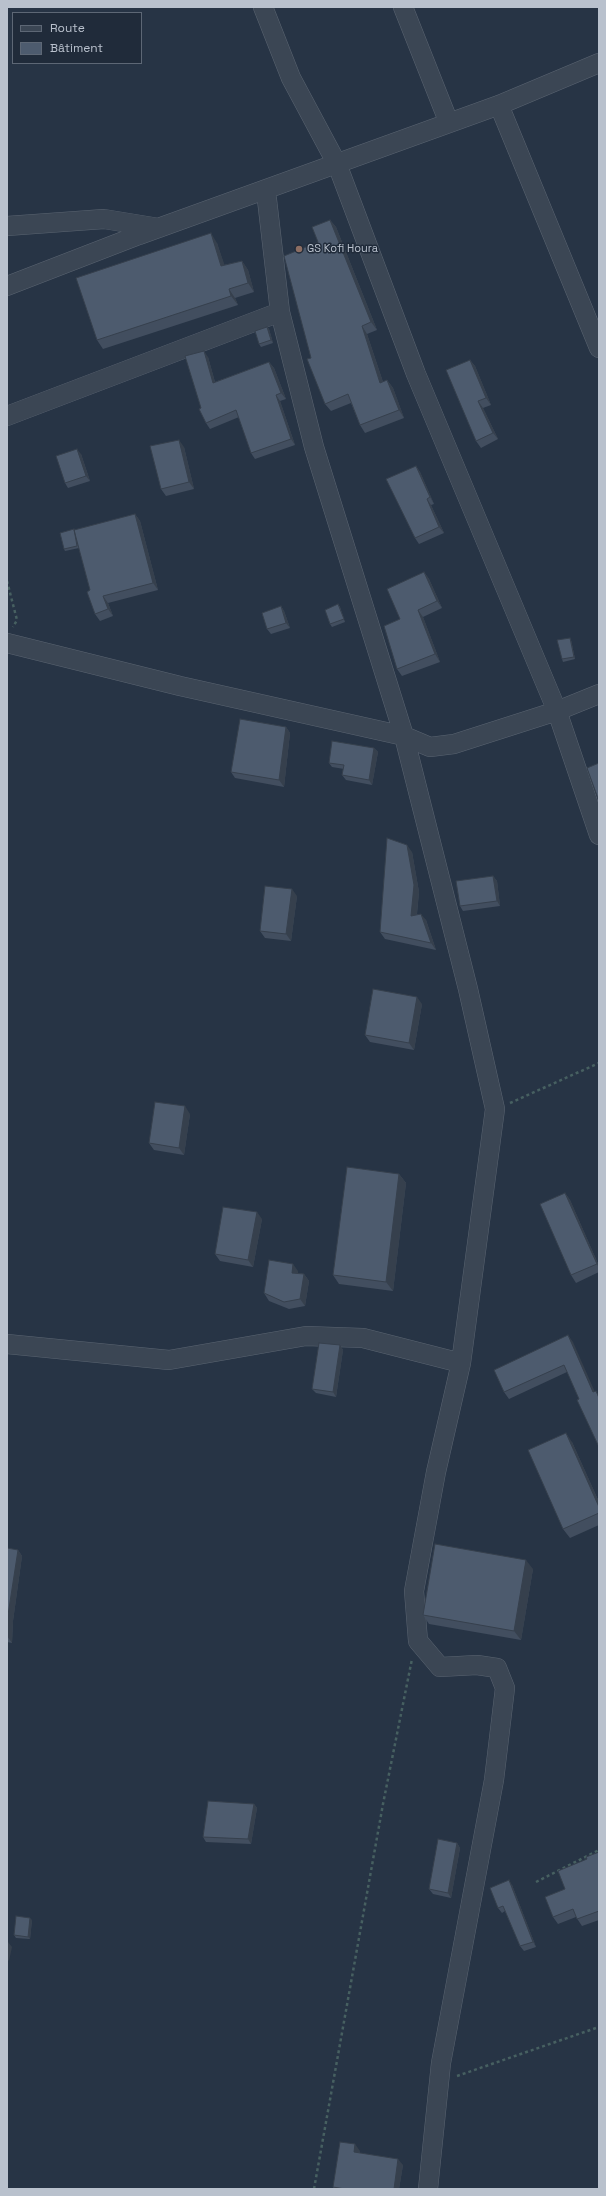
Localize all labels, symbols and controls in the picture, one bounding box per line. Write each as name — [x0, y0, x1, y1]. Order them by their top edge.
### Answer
legend — [12, 12, 142, 64]
text: Route — [50, 20, 85, 36]
text: Bâtiment — [50, 40, 103, 56]
place label: GS Kofi Houra — [307, 242, 378, 256]
marker: GS Kofi Houra — [294, 244, 304, 254]

